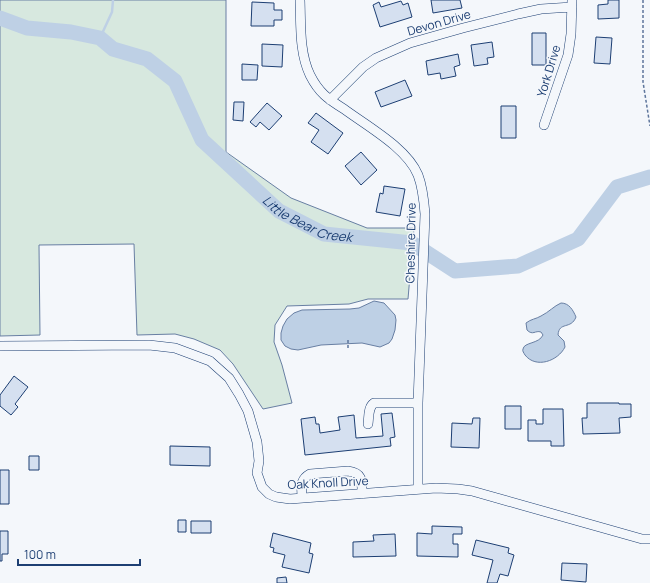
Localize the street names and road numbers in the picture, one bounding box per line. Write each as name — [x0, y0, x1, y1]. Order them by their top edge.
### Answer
street label: Devon Drive — [405, 5, 473, 40]
street label: York Drive — [533, 43, 564, 99]
street label: Cheshire Drive — [401, 203, 420, 283]
street label: Oak Knoll Drive — [287, 472, 369, 493]

